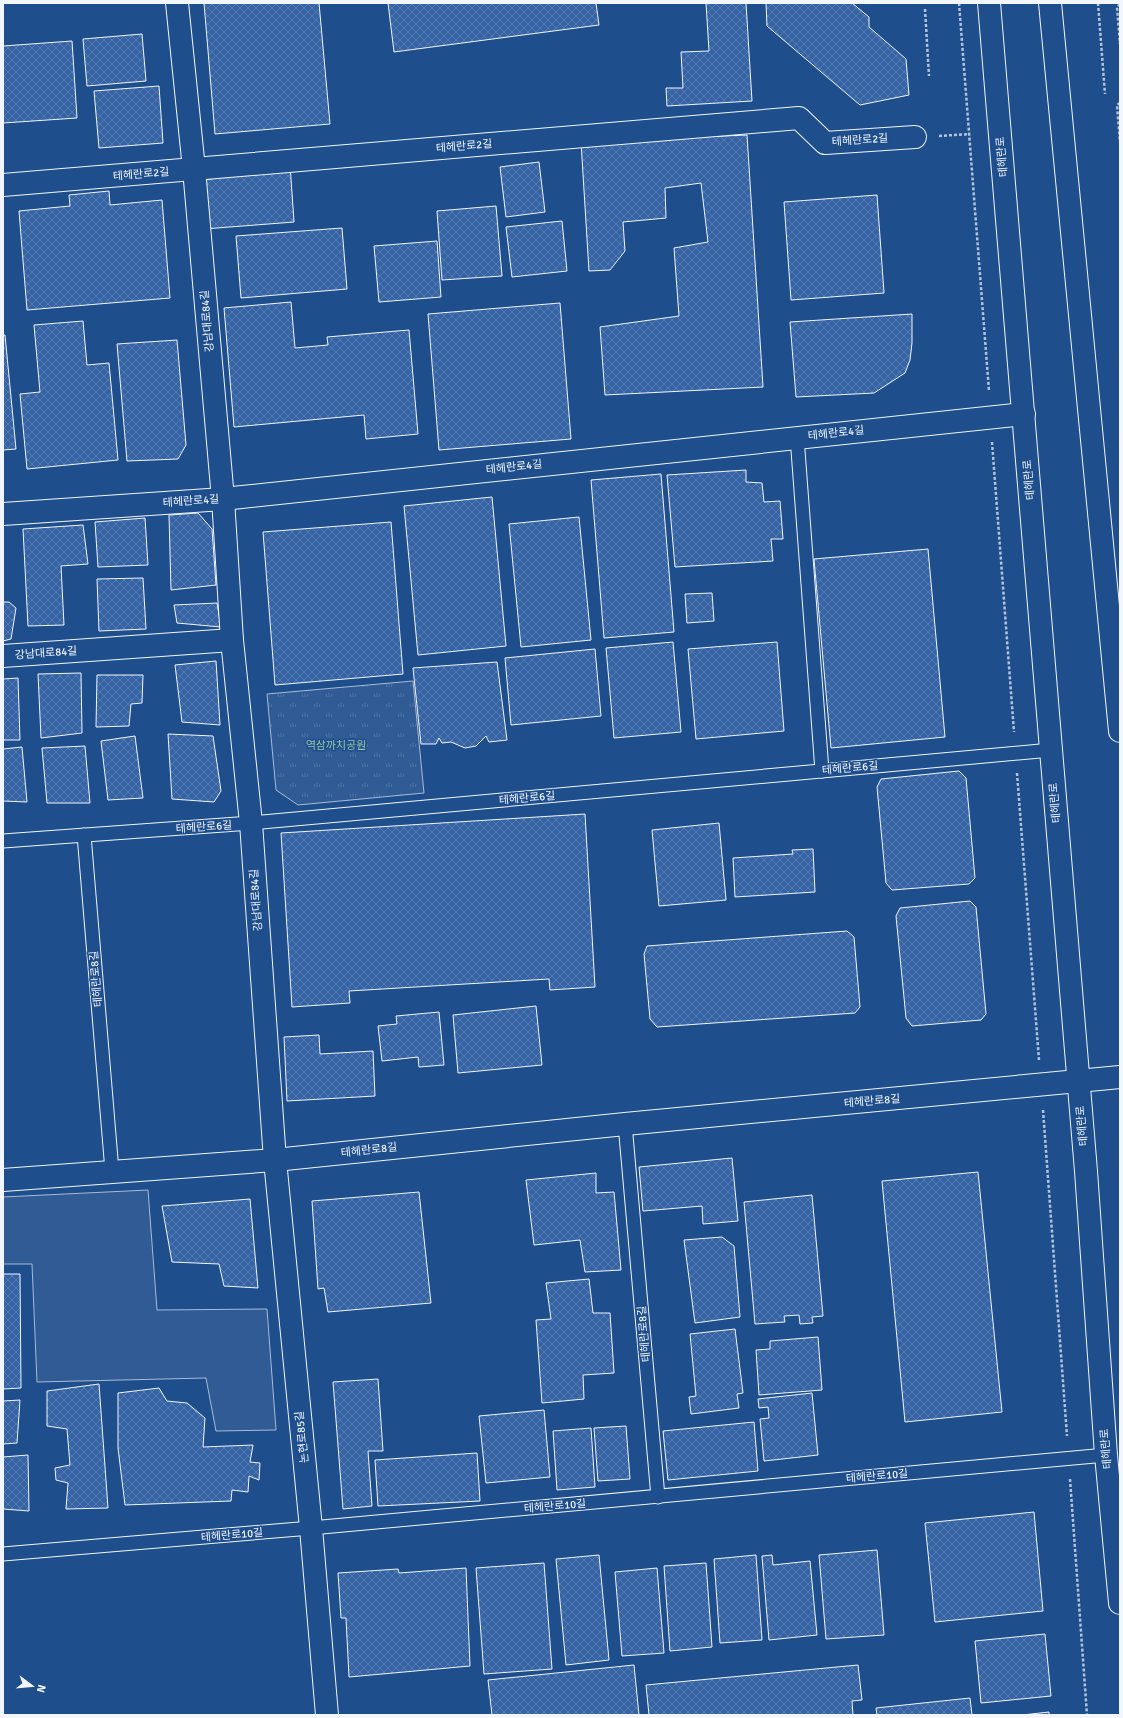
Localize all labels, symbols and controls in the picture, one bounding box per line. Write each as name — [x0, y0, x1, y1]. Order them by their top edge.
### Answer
street label: 테헤란로2길 — [831, 132, 889, 148]
street label: 테헤란로 — [994, 136, 1010, 178]
street label: 테헤란로2길 — [435, 137, 493, 155]
street label: 테헤란로2길 — [112, 165, 170, 183]
street label: 강남대로84길 — [198, 289, 216, 353]
street label: 테헤란로4길 — [807, 424, 865, 442]
street label: 테헤란로4길 — [485, 458, 543, 476]
street label: 테헤란로 — [1021, 459, 1037, 501]
street label: 테헤란로4길 — [162, 493, 220, 509]
street label: 강남대로84길 — [14, 644, 78, 662]
park label: 역삼까치공원 — [306, 739, 366, 752]
street label: 테헤란로6길 — [821, 759, 879, 777]
street label: 테헤란로 — [1047, 782, 1063, 824]
street label: 테헤란로6길 — [498, 789, 556, 807]
street label: 테헤란로6길 — [175, 819, 233, 835]
street label: 강남대로84길 — [247, 868, 265, 932]
street label: 테헤란로8길 — [87, 950, 105, 1008]
street label: 테헤란로8길 — [843, 1092, 901, 1110]
street label: 테헤란로 — [1074, 1105, 1090, 1147]
street label: 테헤란로8길 — [340, 1141, 398, 1159]
street label: 테헤란로8길 — [635, 1305, 653, 1363]
street label: 논현로85길 — [293, 1410, 311, 1464]
street label: 테헤란로 — [1098, 1428, 1114, 1470]
street label: 테헤란로10길 — [845, 1467, 909, 1485]
street label: 테헤란로10길 — [523, 1497, 587, 1515]
street label: 테헤란로10길 — [200, 1526, 264, 1544]
north arrow — [12, 1666, 52, 1706]
text: N — [34, 1683, 48, 1694]

